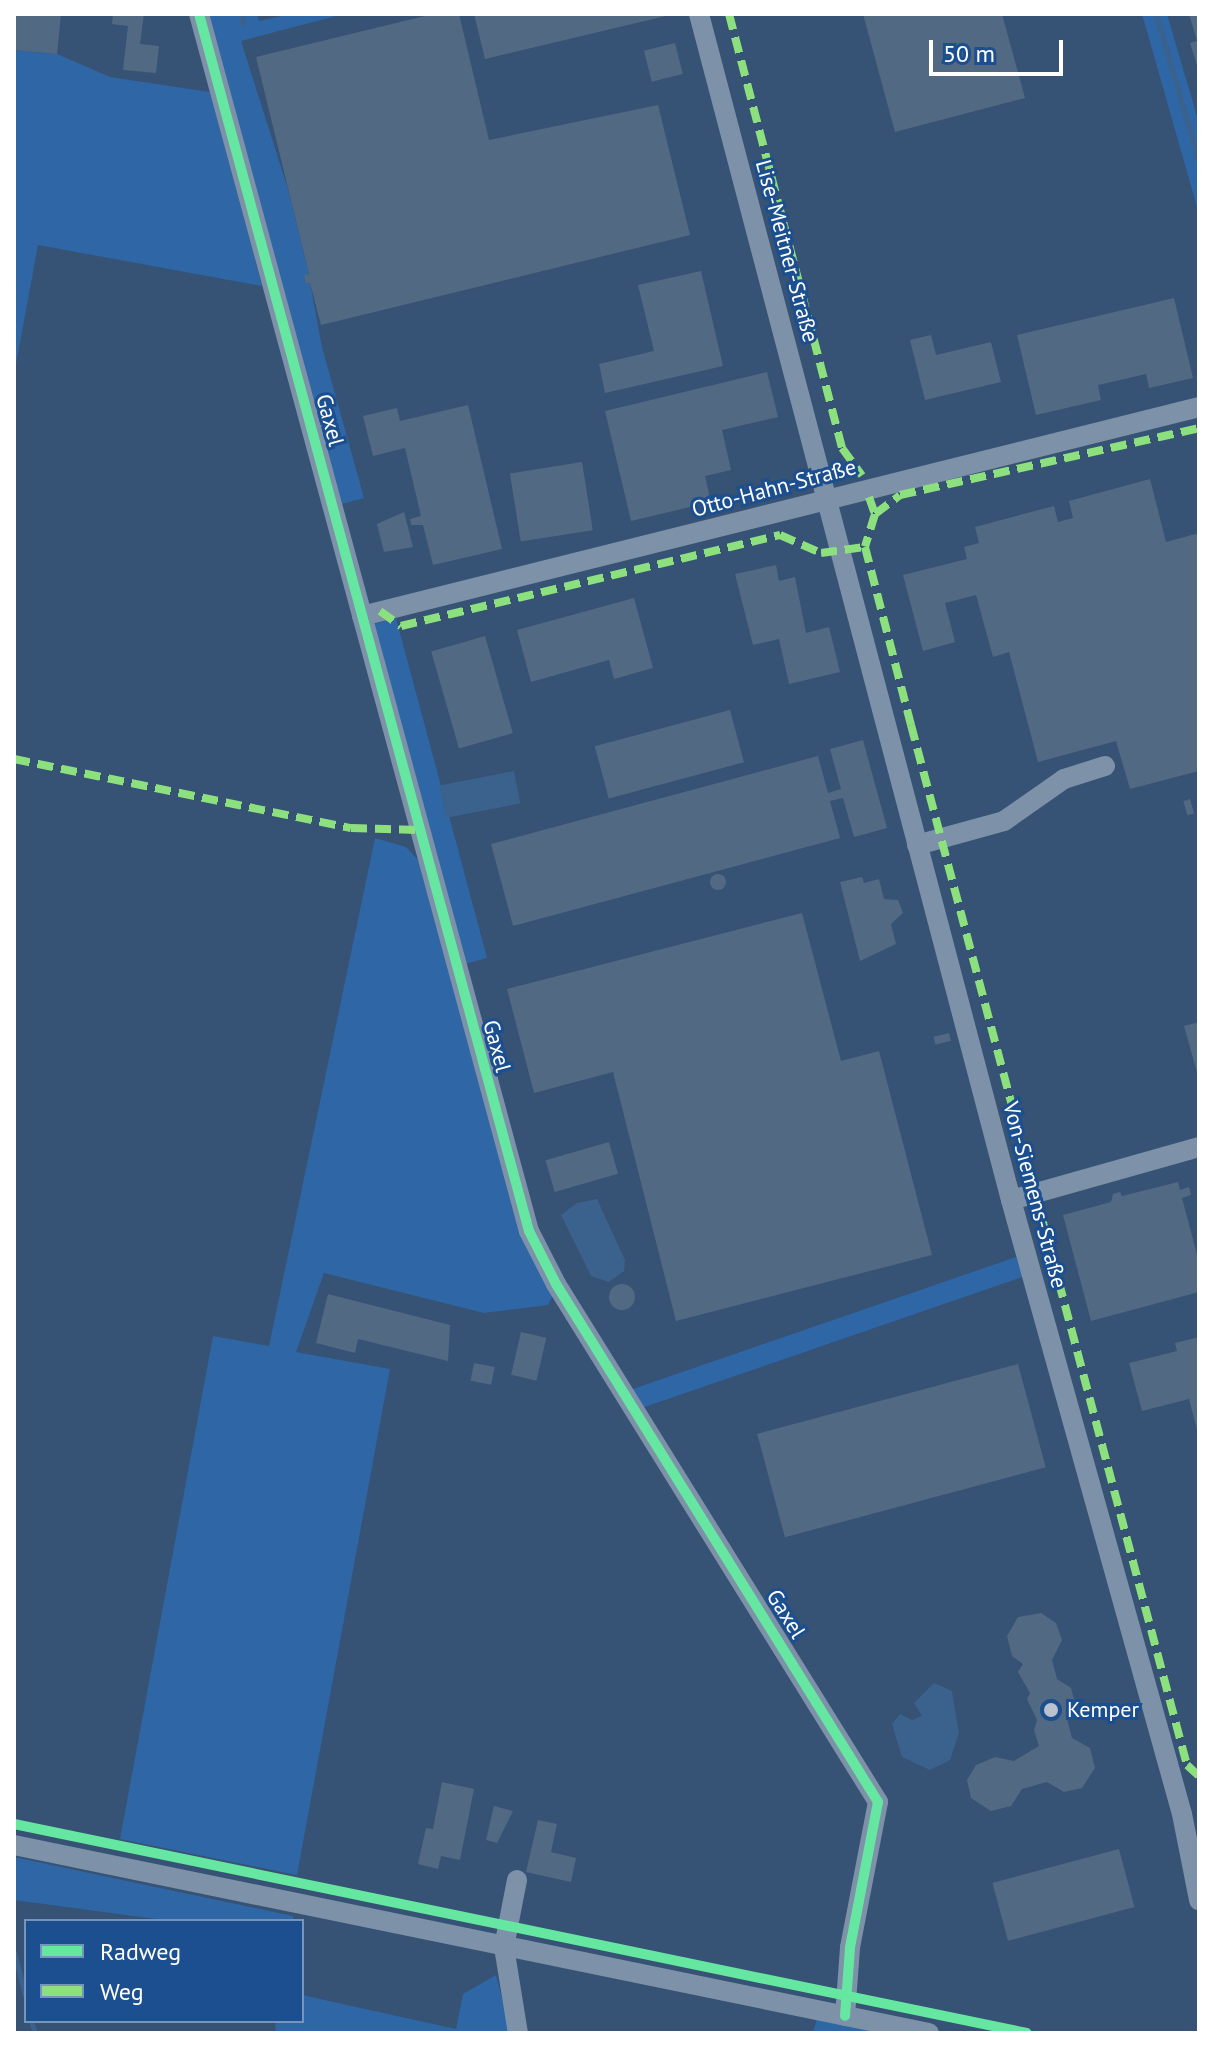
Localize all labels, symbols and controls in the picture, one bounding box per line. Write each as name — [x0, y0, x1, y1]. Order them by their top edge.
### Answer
scale bar — [933, 24, 1067, 74]
text: 50 m — [943, 38, 995, 69]
street label: Lise-Meitner-Straße — [750, 157, 824, 345]
street label: Gaxel — [310, 391, 350, 449]
street label: Otto-Hahn-Straße — [689, 453, 859, 523]
street label: Gaxel — [477, 1017, 517, 1075]
street label: Von-Siemens-Straße — [997, 1099, 1073, 1291]
street label: Gaxel — [761, 1585, 811, 1643]
place label: Kemper — [1067, 1697, 1139, 1723]
marker: Kemper — [1042, 1701, 1060, 1719]
legend — [24, 1919, 304, 2023]
text: Radweg — [100, 1936, 181, 1967]
text: Weg — [100, 1976, 144, 2007]

